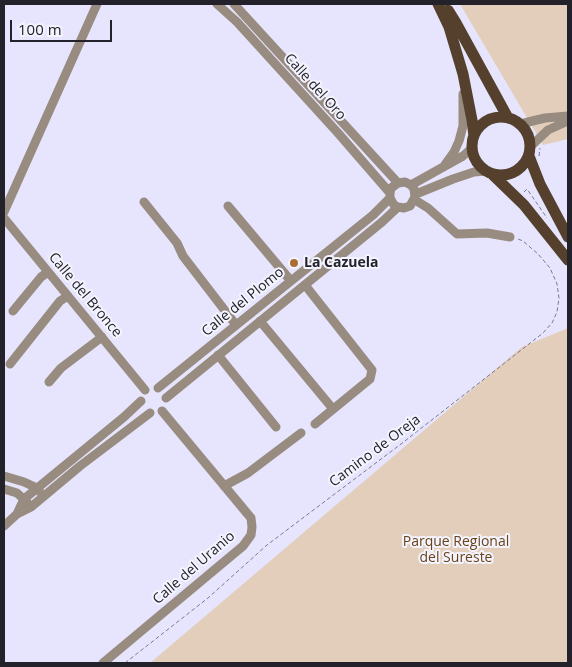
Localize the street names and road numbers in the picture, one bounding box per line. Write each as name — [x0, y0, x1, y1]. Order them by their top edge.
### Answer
street label: Calle del Oro — [281, 50, 349, 124]
street label: Calle del Bronce — [45, 249, 125, 341]
street label: Calle del Plomo — [199, 264, 287, 340]
street label: Camino de Oreja — [326, 411, 424, 491]
street label: Calle del Uranio — [150, 528, 238, 608]

